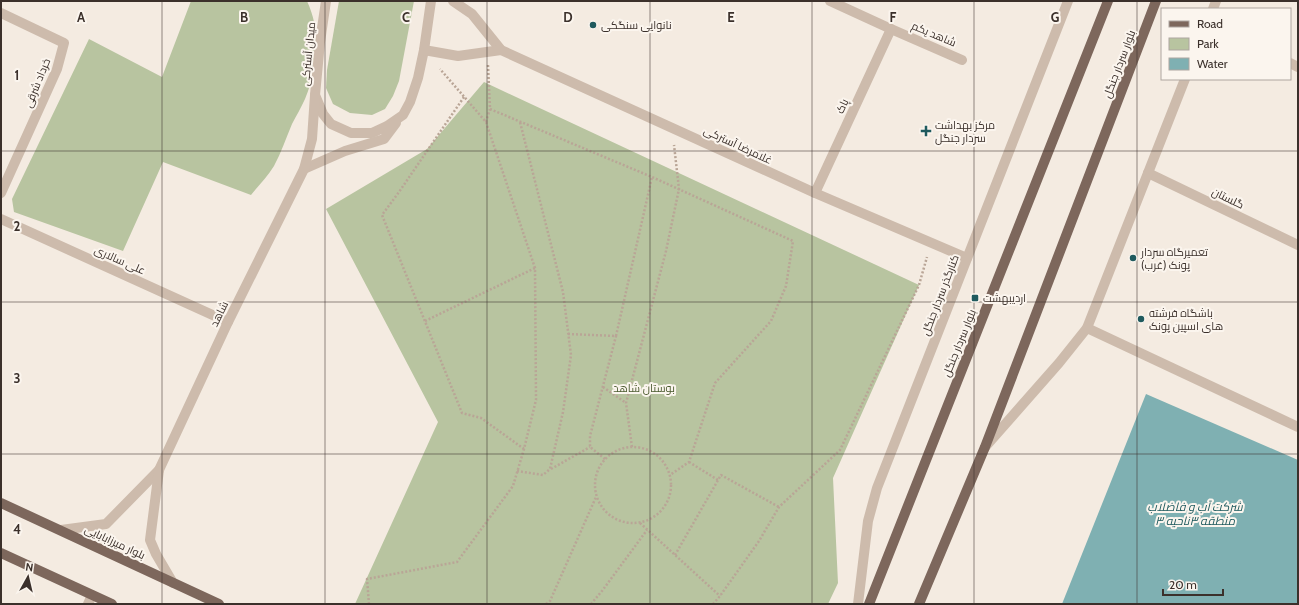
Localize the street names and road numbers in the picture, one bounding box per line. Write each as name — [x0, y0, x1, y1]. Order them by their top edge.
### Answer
street label: شاهد یکم — [909, 18, 958, 51]
street label: میدان آسترکی — [298, 21, 318, 87]
street label: بلوار سردار جنگل — [1100, 28, 1138, 100]
street label: خرداد شرقی — [21, 56, 53, 110]
street label: پاک — [833, 96, 851, 116]
street label: غلامرضا آسترکی — [701, 123, 775, 167]
street label: گلستان — [1210, 184, 1246, 212]
street label: علی سالاری — [92, 243, 148, 277]
street label: کنارگذر سردار جنگل — [918, 252, 962, 337]
street label: شاهد — [207, 299, 231, 329]
street label: بلوار سردار جنگل — [939, 307, 979, 379]
street label: بلوار میرزابابایی — [82, 522, 148, 562]

